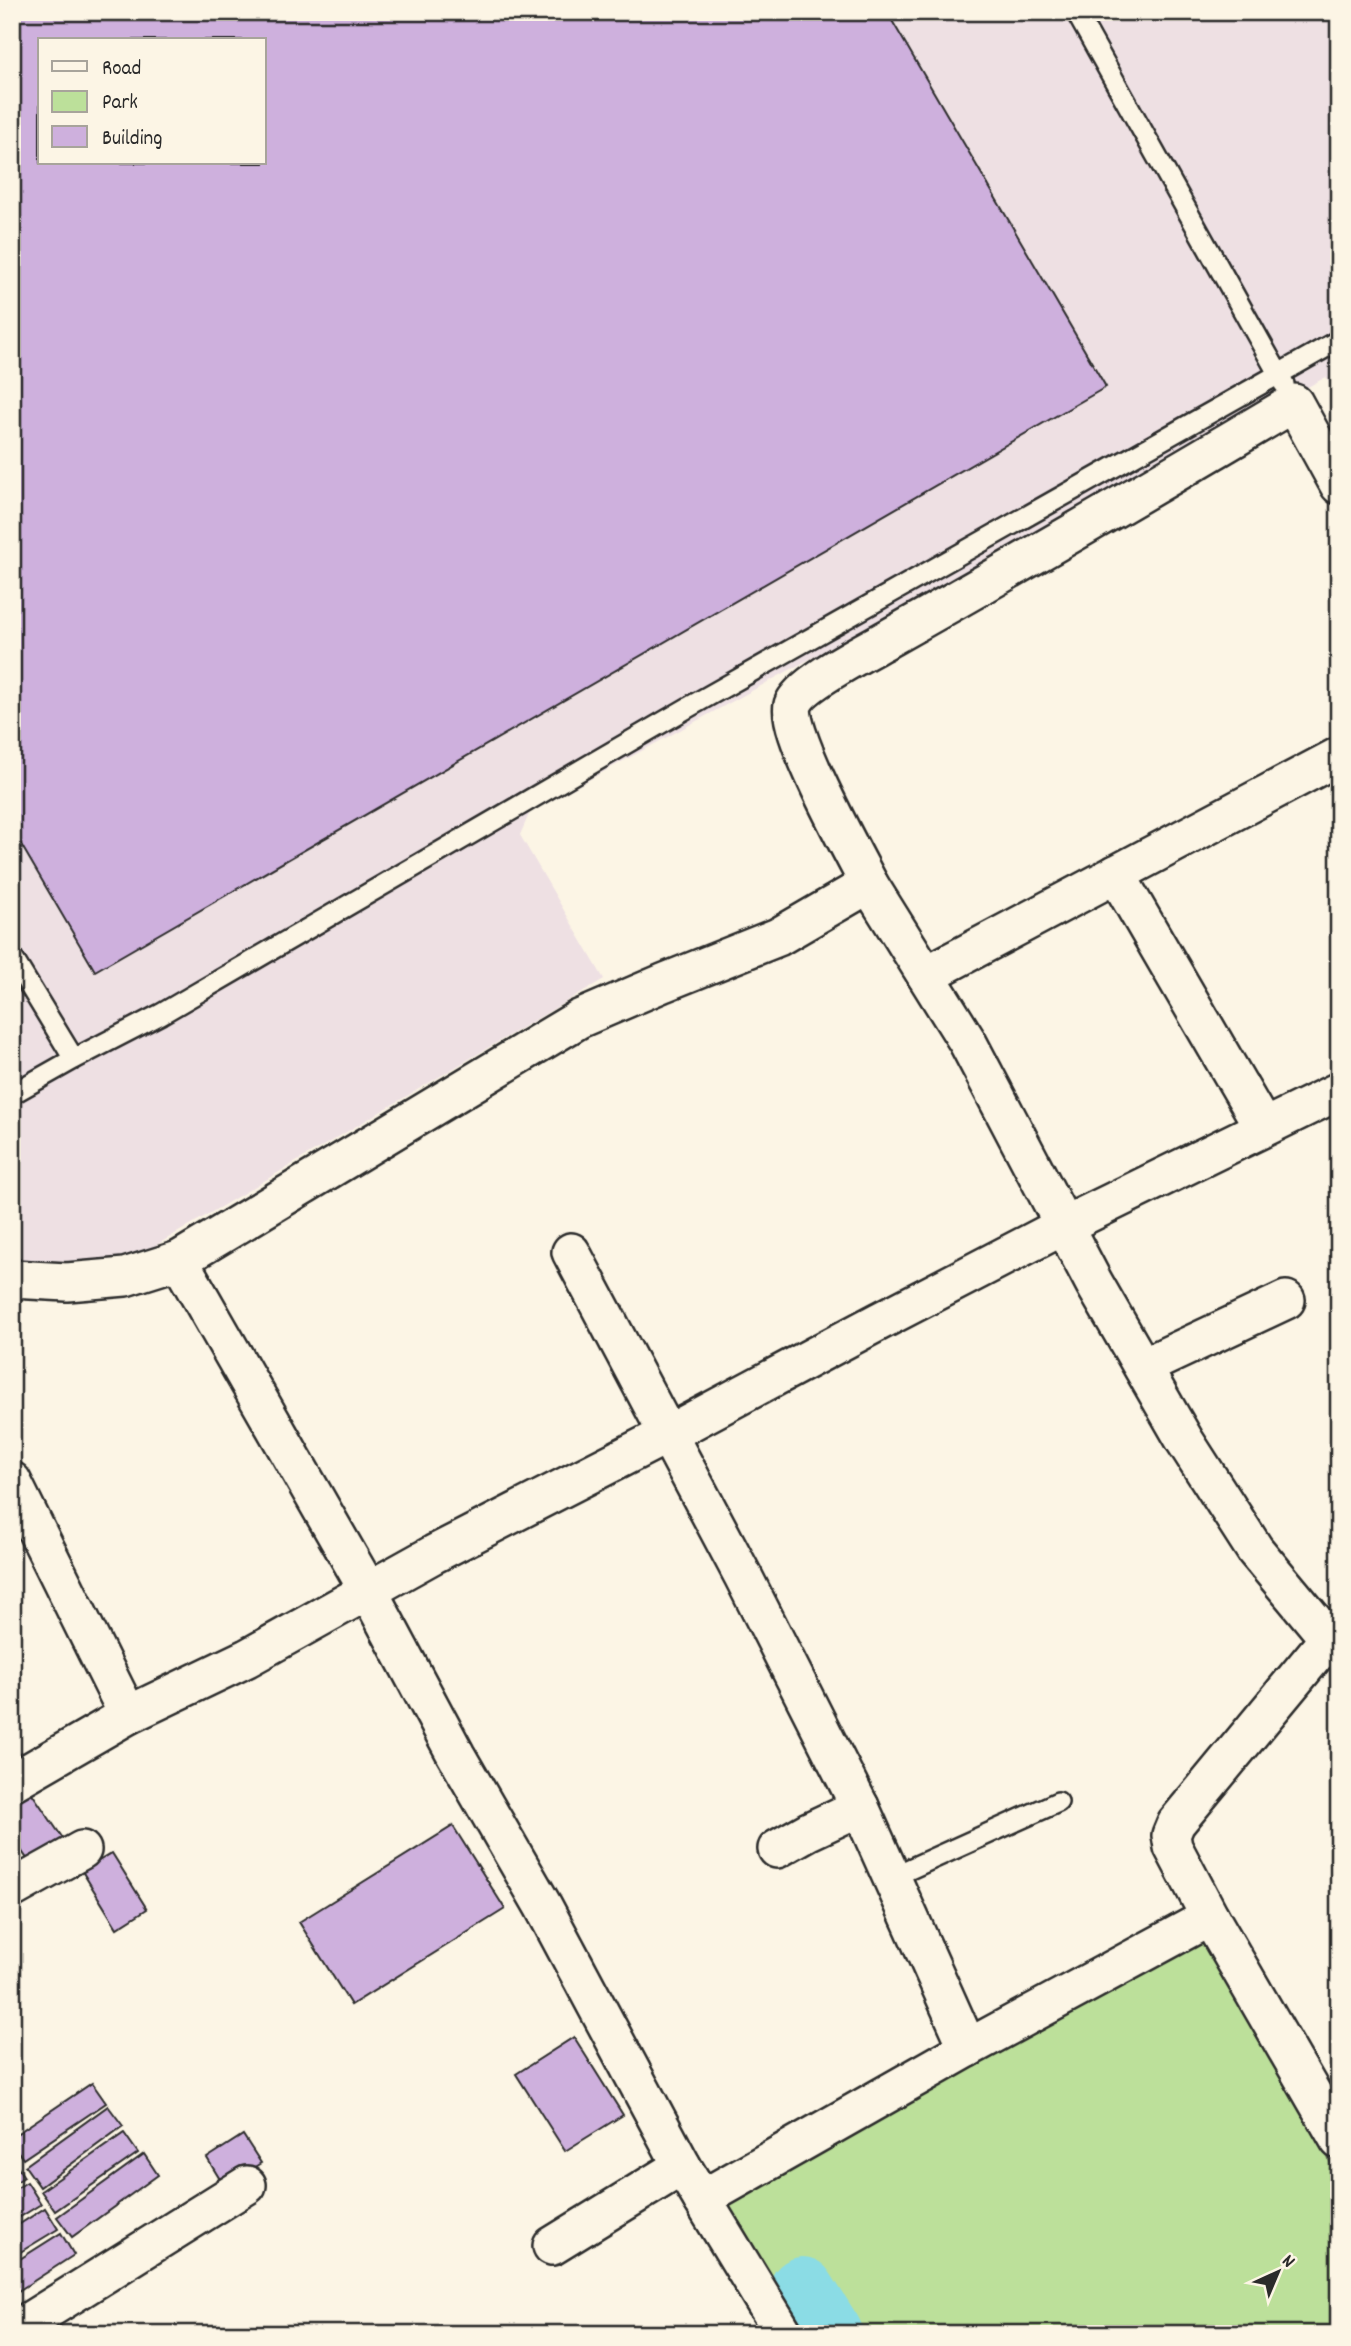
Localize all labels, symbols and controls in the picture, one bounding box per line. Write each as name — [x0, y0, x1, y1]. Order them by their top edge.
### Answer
legend — [38, 38, 266, 164]
text: Road — [102, 55, 141, 85]
text: Park — [102, 89, 138, 119]
text: Building — [102, 125, 162, 155]
north arrow — [1242, 2238, 1312, 2308]
text: N — [1275, 2249, 1300, 2275]

